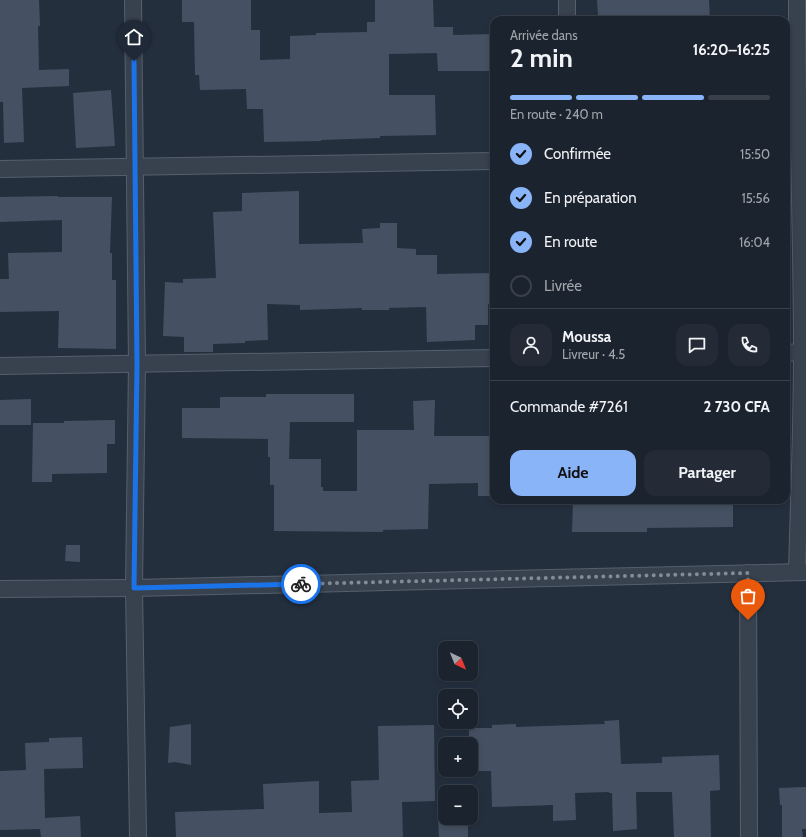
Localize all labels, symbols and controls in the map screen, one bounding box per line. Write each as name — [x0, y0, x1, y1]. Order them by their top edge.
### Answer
pin — [117, 20, 151, 61]
icon: home — [123, 26, 145, 48]
text: Arrivée dans — [510, 27, 578, 43]
text: 16:20–16:25 — [693, 41, 770, 59]
text: 2 min — [510, 42, 573, 74]
text: En route · 240 m — [510, 106, 603, 122]
icon: check — [510, 143, 532, 165]
text: Confirmée — [544, 145, 611, 163]
text: 15:50 — [740, 146, 770, 162]
icon: check — [510, 187, 532, 209]
text: En préparation — [544, 189, 637, 207]
text: 15:56 — [742, 190, 770, 206]
icon: check — [510, 231, 532, 253]
text: En route — [544, 233, 597, 251]
text: 16:04 — [739, 234, 770, 250]
text: Livrée — [544, 277, 582, 295]
button: person — [510, 324, 552, 366]
button: chat — [676, 324, 718, 366]
button: phone — [728, 324, 770, 366]
text: Moussa — [562, 328, 611, 346]
text: Livreur · 4.5 — [562, 346, 625, 362]
text: Commande #7261 — [510, 398, 628, 416]
text: 2 730 CFA — [703, 398, 770, 416]
button: Aide — [510, 450, 636, 496]
button: Partager — [644, 450, 770, 496]
courier — [281, 564, 321, 604]
icon: bike — [290, 573, 312, 595]
pin — [731, 579, 765, 620]
icon: bag — [737, 585, 759, 607]
north arrow — [438, 641, 478, 681]
map controls — [438, 641, 478, 825]
button: locate — [438, 689, 478, 729]
button: + — [438, 737, 478, 777]
button: − — [438, 785, 478, 825]

